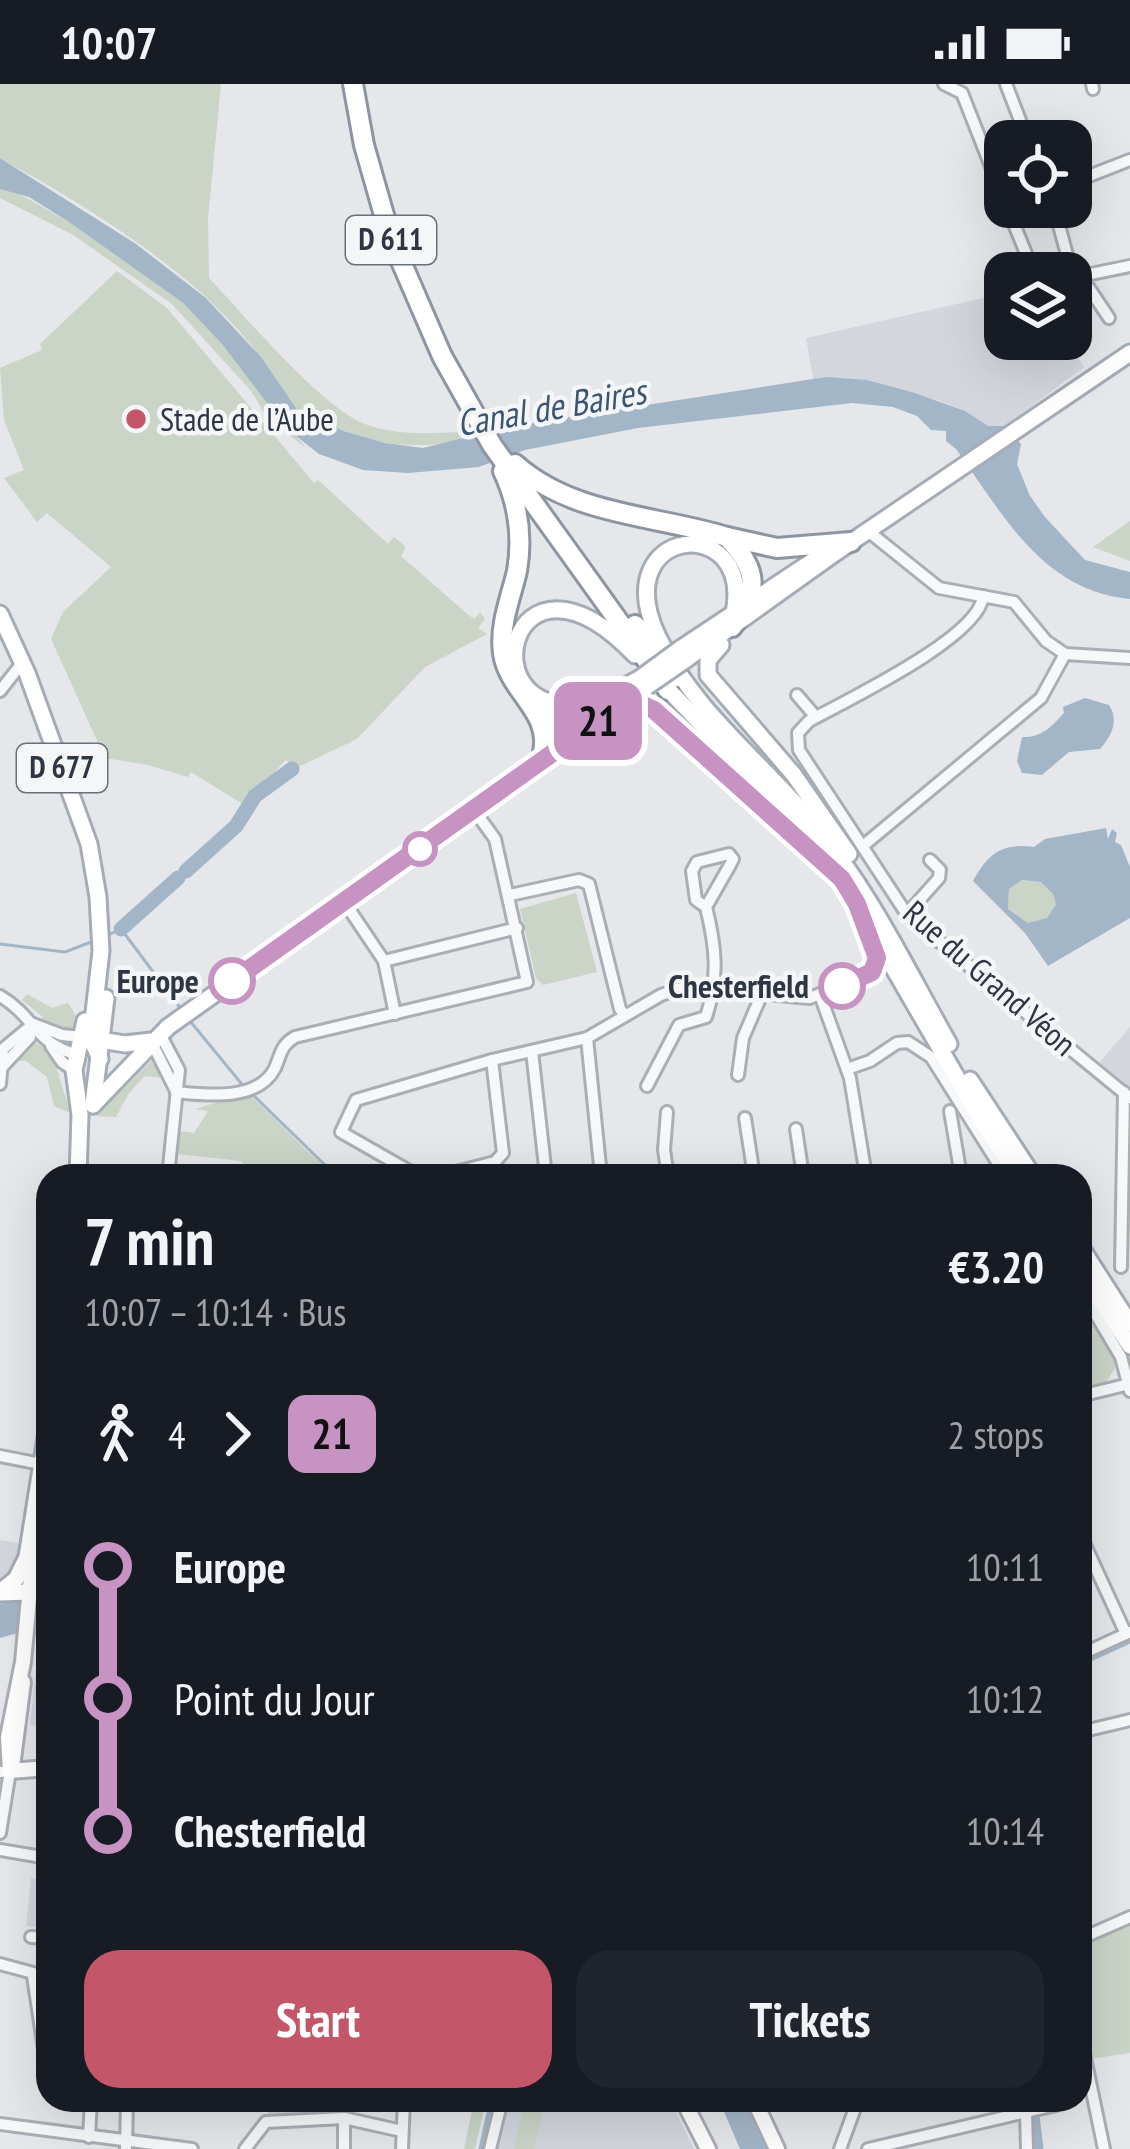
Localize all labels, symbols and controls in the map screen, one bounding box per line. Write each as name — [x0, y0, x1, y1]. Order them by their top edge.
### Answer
text: 10:07 — [60, 13, 157, 71]
map controls — [984, 120, 1092, 360]
button: locate — [984, 120, 1092, 228]
road number: D 611 — [346, 216, 436, 264]
button: layers — [984, 252, 1092, 360]
water label: Canal de Baires — [453, 366, 653, 446]
place label: Stade de l’Aube — [160, 397, 334, 440]
marker: Stade de l’Aube — [123, 406, 149, 432]
line badge: 21 — [544, 682, 652, 760]
text: 21 — [578, 693, 618, 748]
road number: D 677 — [17, 744, 107, 792]
unlabelled marker — [404, 833, 436, 865]
street label: Rue du Grand Véon — [895, 891, 1086, 1065]
place label: Europe — [117, 959, 199, 1002]
marker: Europe — [210, 959, 254, 1003]
place label: Chesterfield — [668, 964, 809, 1007]
marker: Chesterfield — [820, 964, 864, 1008]
text: 7 min — [84, 1198, 214, 1283]
text: €3.20 — [948, 1237, 1044, 1295]
text: 10:07 – 10:14 · Bus — [84, 1286, 346, 1337]
icon: walk — [84, 1401, 150, 1467]
icon: forward — [204, 1401, 270, 1467]
text: 21 — [312, 1406, 352, 1461]
text: 4 — [168, 1409, 186, 1460]
text: 2 stops — [948, 1409, 1044, 1460]
text: Europe — [174, 1537, 286, 1595]
text: 10:11 — [966, 1541, 1044, 1592]
text: Point du Jour — [174, 1669, 375, 1727]
text: 10:12 — [966, 1673, 1044, 1724]
text: Chesterfield — [174, 1801, 366, 1859]
text: 10:14 — [966, 1805, 1044, 1856]
button: Start — [84, 1950, 552, 2088]
button: Tickets — [576, 1950, 1044, 2088]

